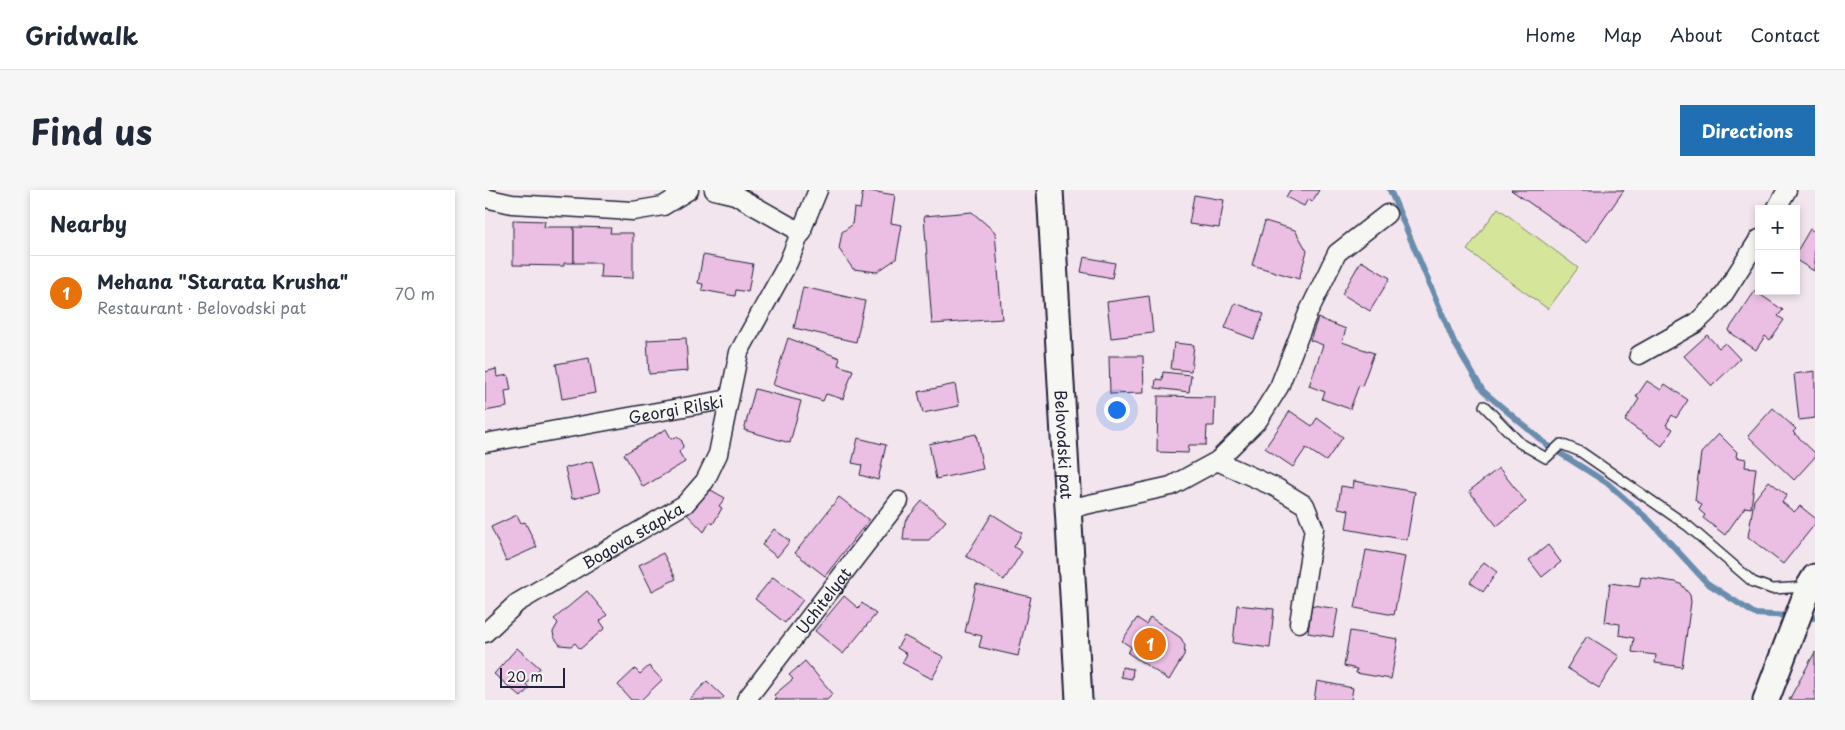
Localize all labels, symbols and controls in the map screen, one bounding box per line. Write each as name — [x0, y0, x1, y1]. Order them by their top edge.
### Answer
text: Gridwalk — [25, 17, 138, 53]
text: Home — [1525, 21, 1575, 48]
text: Map — [1603, 21, 1642, 48]
text: About — [1670, 21, 1722, 48]
text: Contact — [1750, 21, 1820, 48]
text: Find us — [30, 104, 152, 157]
button: Directions — [1680, 105, 1815, 156]
map controls — [1755, 205, 1800, 295]
button: + — [1755, 205, 1800, 250]
text: Nearby — [50, 207, 127, 239]
button: − — [1755, 250, 1800, 295]
text: Mehana "Starata Krusha" — [97, 267, 348, 295]
text: 1 — [62, 281, 70, 305]
text: 70 m — [395, 281, 435, 305]
text: Restaurant · Belovodski pat — [97, 295, 306, 319]
street label: Georgi Rilski — [626, 388, 725, 429]
street label: Belovodski pat — [1049, 389, 1080, 500]
your location — [1104, 397, 1130, 423]
street label: Bogova stapka — [577, 496, 688, 574]
street label: Uchitelyat — [789, 561, 857, 639]
pin: 1 — [1134, 625, 1166, 663]
scale bar — [500, 665, 565, 688]
text: 20 m — [507, 666, 543, 687]

